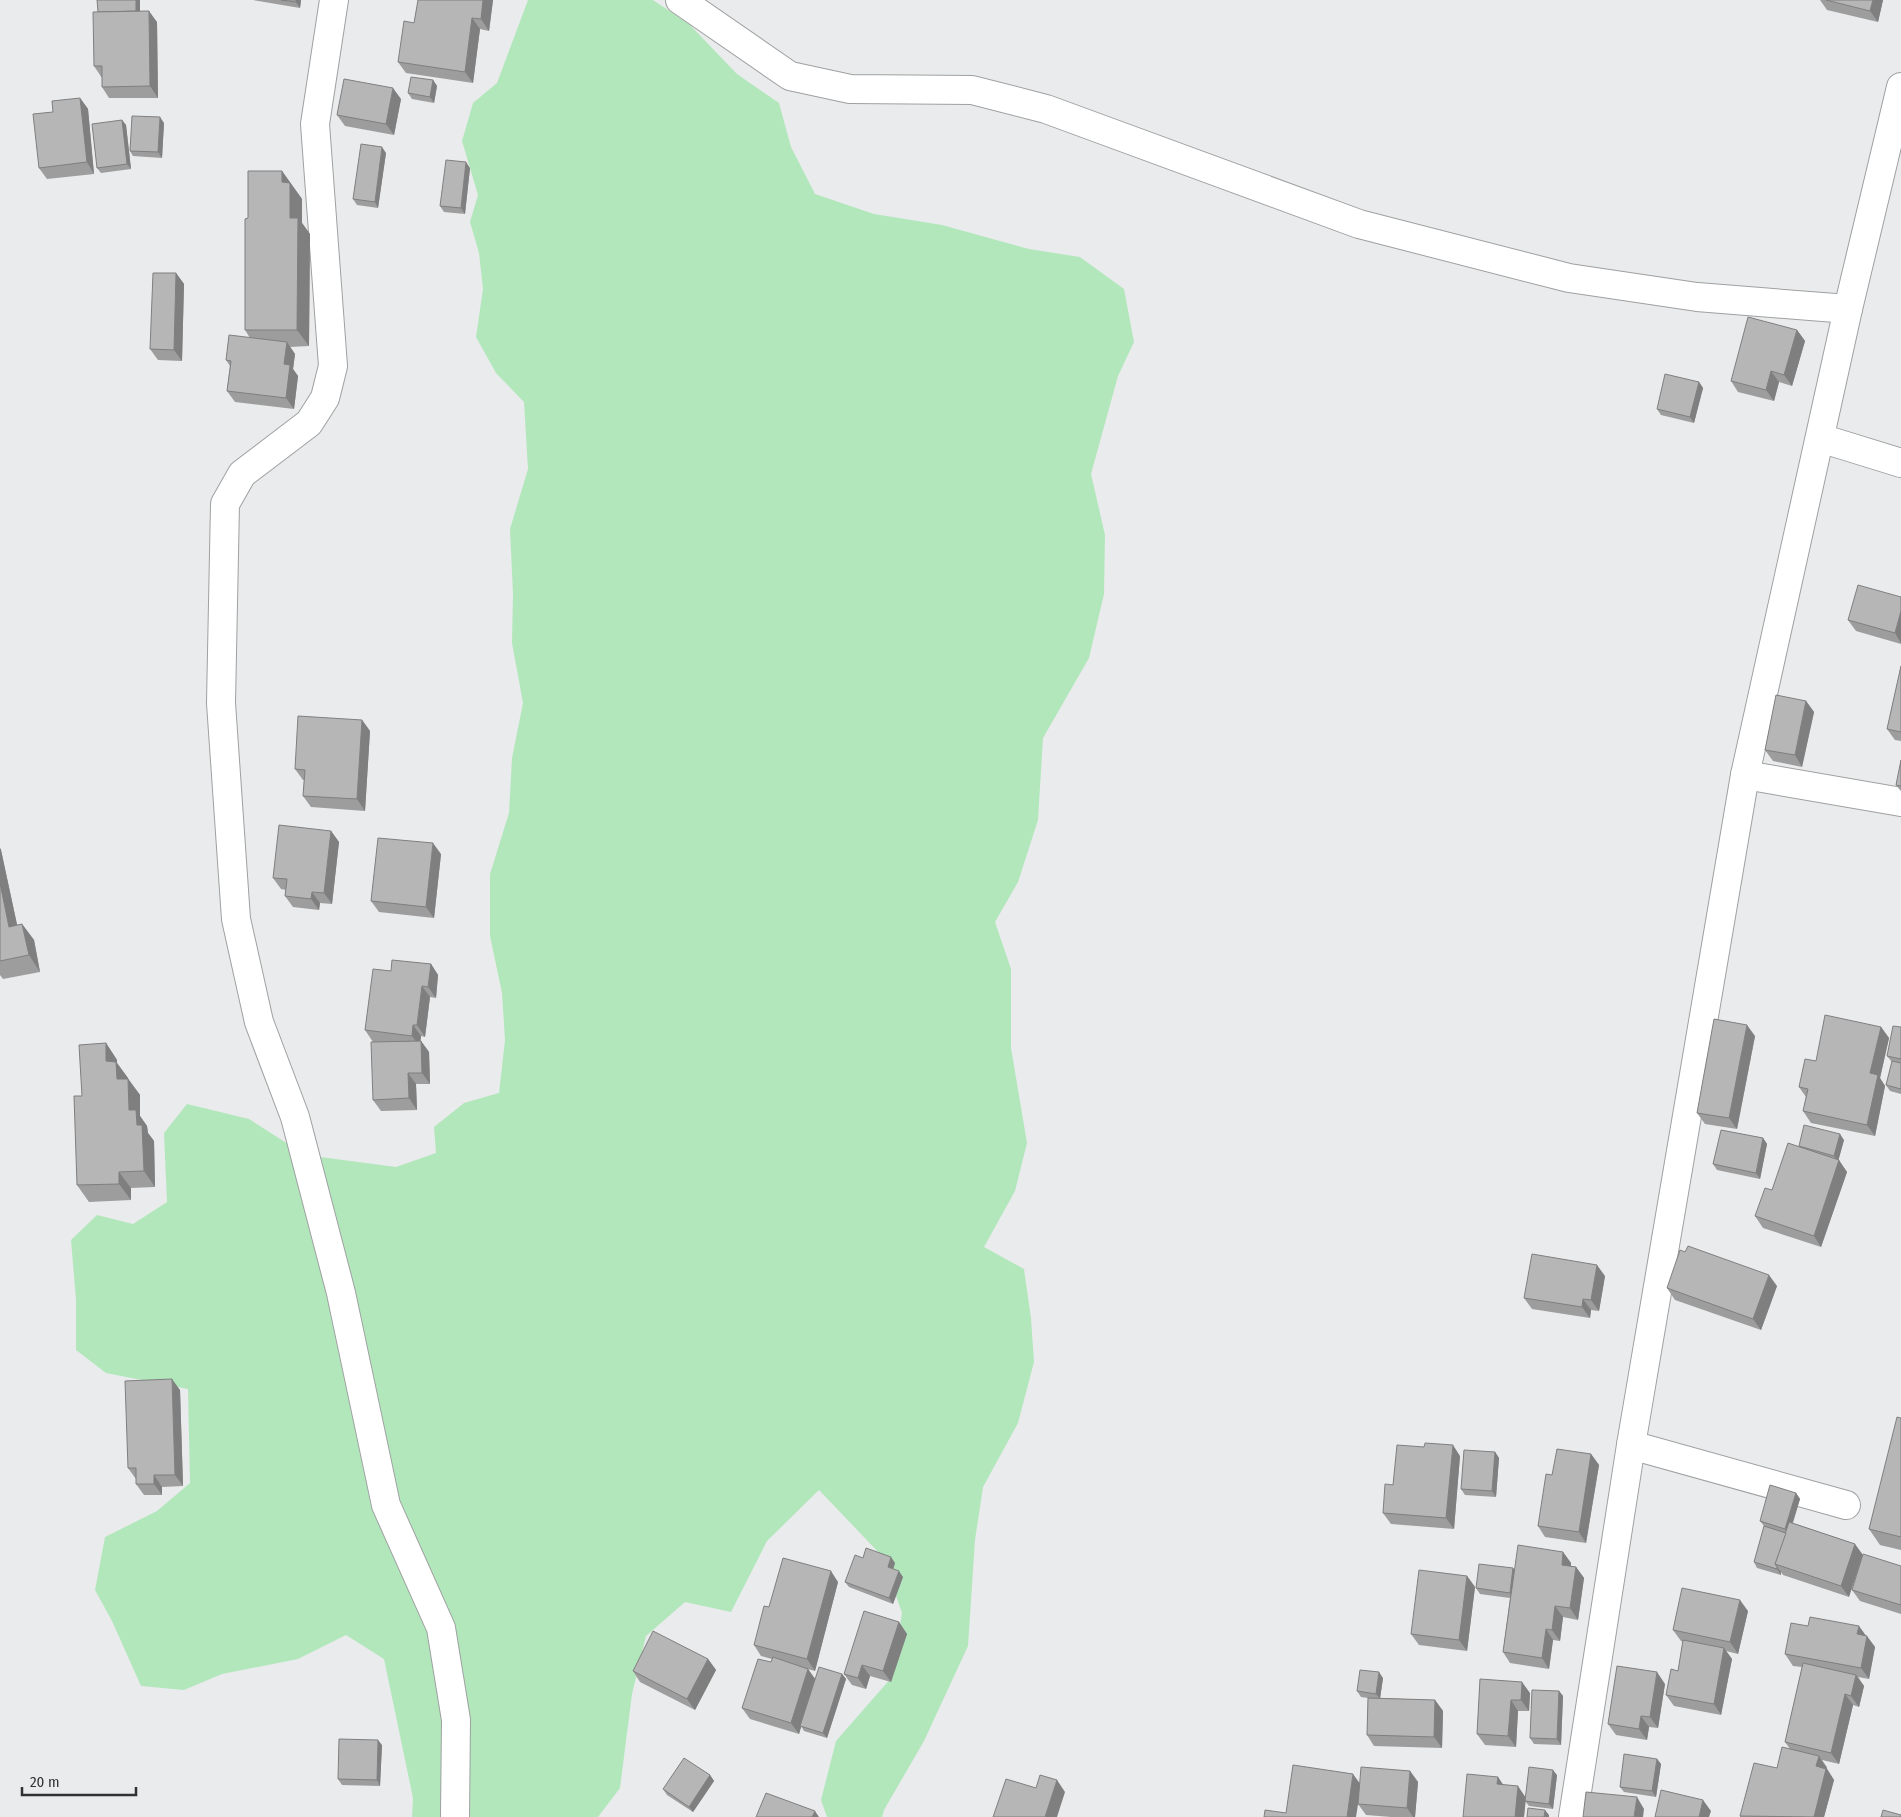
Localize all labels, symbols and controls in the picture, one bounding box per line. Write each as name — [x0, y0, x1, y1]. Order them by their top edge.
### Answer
scale bar — [22, 1764, 136, 1796]
text: 20 m — [30, 1773, 60, 1791]

